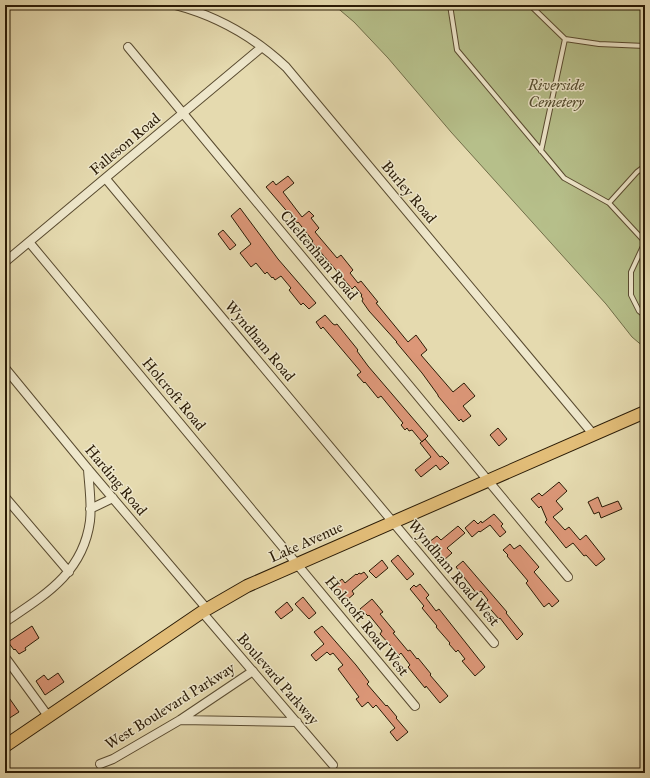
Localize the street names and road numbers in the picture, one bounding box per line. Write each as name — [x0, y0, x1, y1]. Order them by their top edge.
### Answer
street label: Falleson Road — [86, 109, 164, 179]
street label: Burley Road — [378, 157, 441, 227]
street label: Cheltenham Road — [276, 207, 362, 304]
street label: Wyndham Road — [221, 297, 299, 385]
street label: Holcroft Road — [138, 354, 210, 434]
street label: Harding Road — [81, 441, 151, 519]
street label: Wyndham Road West — [404, 516, 504, 630]
street label: Lake Avenue — [266, 518, 346, 566]
street label: Holcroft Road West — [321, 572, 413, 680]
street label: Boulevard Parkway — [233, 629, 323, 729]
street label: West Boulevard Parkway — [102, 658, 239, 753]

